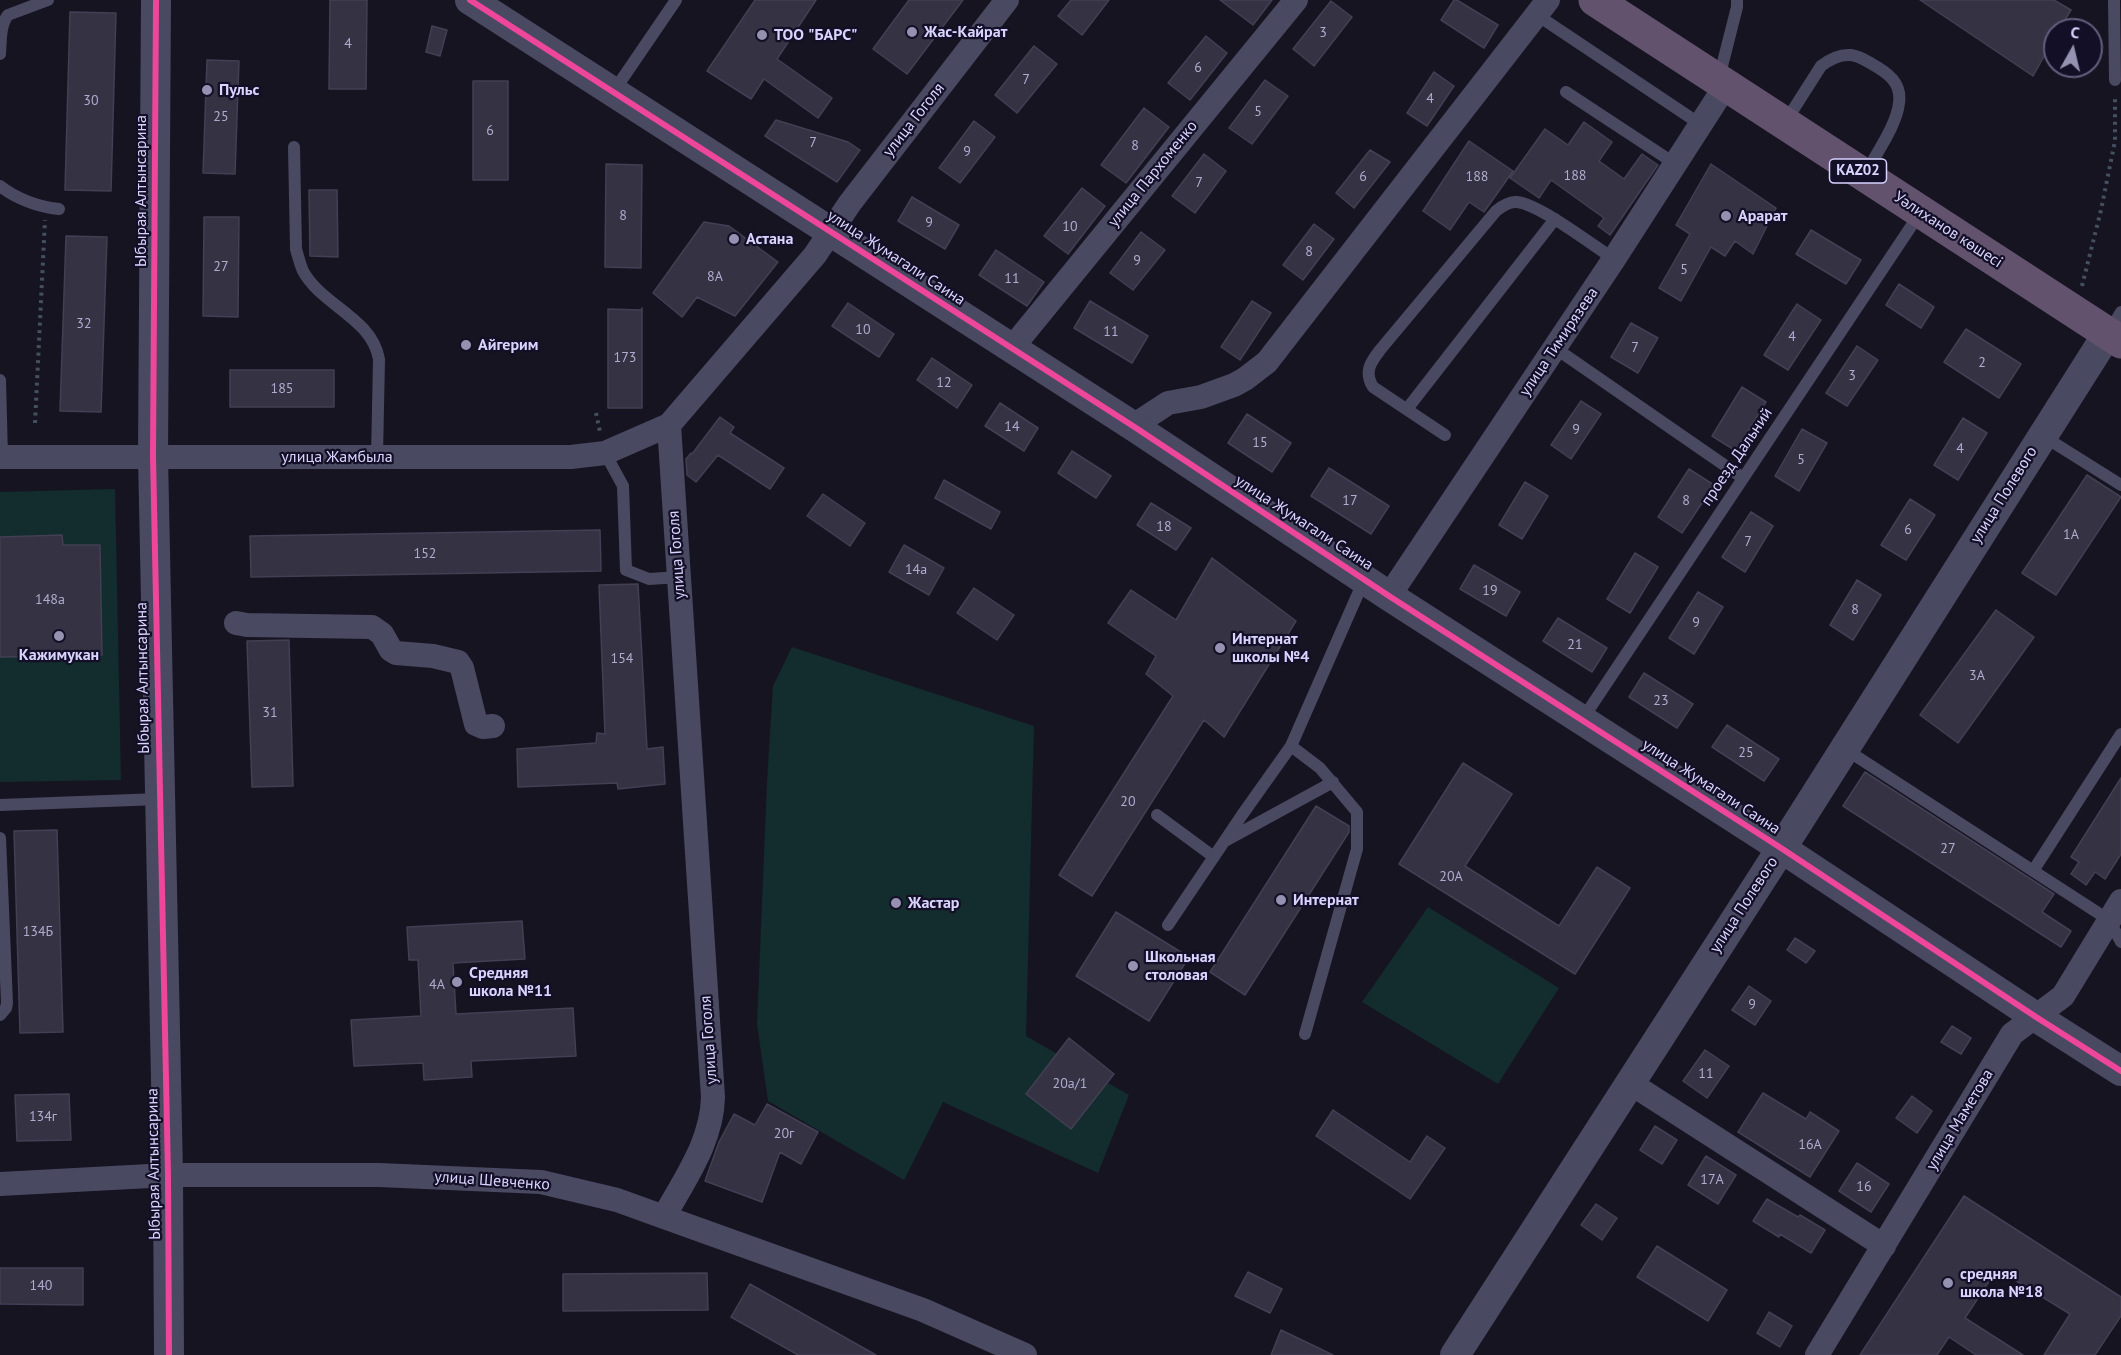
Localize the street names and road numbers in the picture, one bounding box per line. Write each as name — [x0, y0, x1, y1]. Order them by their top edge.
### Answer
street label: улица Гоголя — [879, 79, 949, 161]
street label: Ыбырая Алтынсарина — [131, 115, 151, 267]
street label: улица Пархоменко — [1104, 117, 1202, 231]
road number: KАZ02 — [1830, 159, 1886, 183]
street label: Уәлиханов көшесі — [1890, 188, 2006, 272]
street label: улица Жумагали Саина — [823, 206, 969, 310]
street label: улица Тимирязева — [1515, 284, 1603, 400]
street label: проезд Дальний — [1697, 404, 1777, 510]
street label: улица Полевого — [1966, 443, 2042, 547]
street label: улица Жамбыла — [281, 447, 393, 467]
street label: улица Жумагали Саина — [1231, 471, 1377, 575]
street label: улица Гоголя — [664, 510, 690, 600]
street label: Ыбырая Алтынсарина — [132, 602, 154, 754]
street label: улица Жумагали Саина — [1638, 735, 1784, 839]
street label: улица Полевого — [1706, 853, 1782, 957]
street label: улица Гоголя — [696, 995, 722, 1085]
street label: улица Маметова — [1922, 1066, 1998, 1174]
street label: Ыбырая Алтынсарина — [143, 1088, 165, 1240]
street label: улица Шевченко — [434, 1167, 550, 1195]

